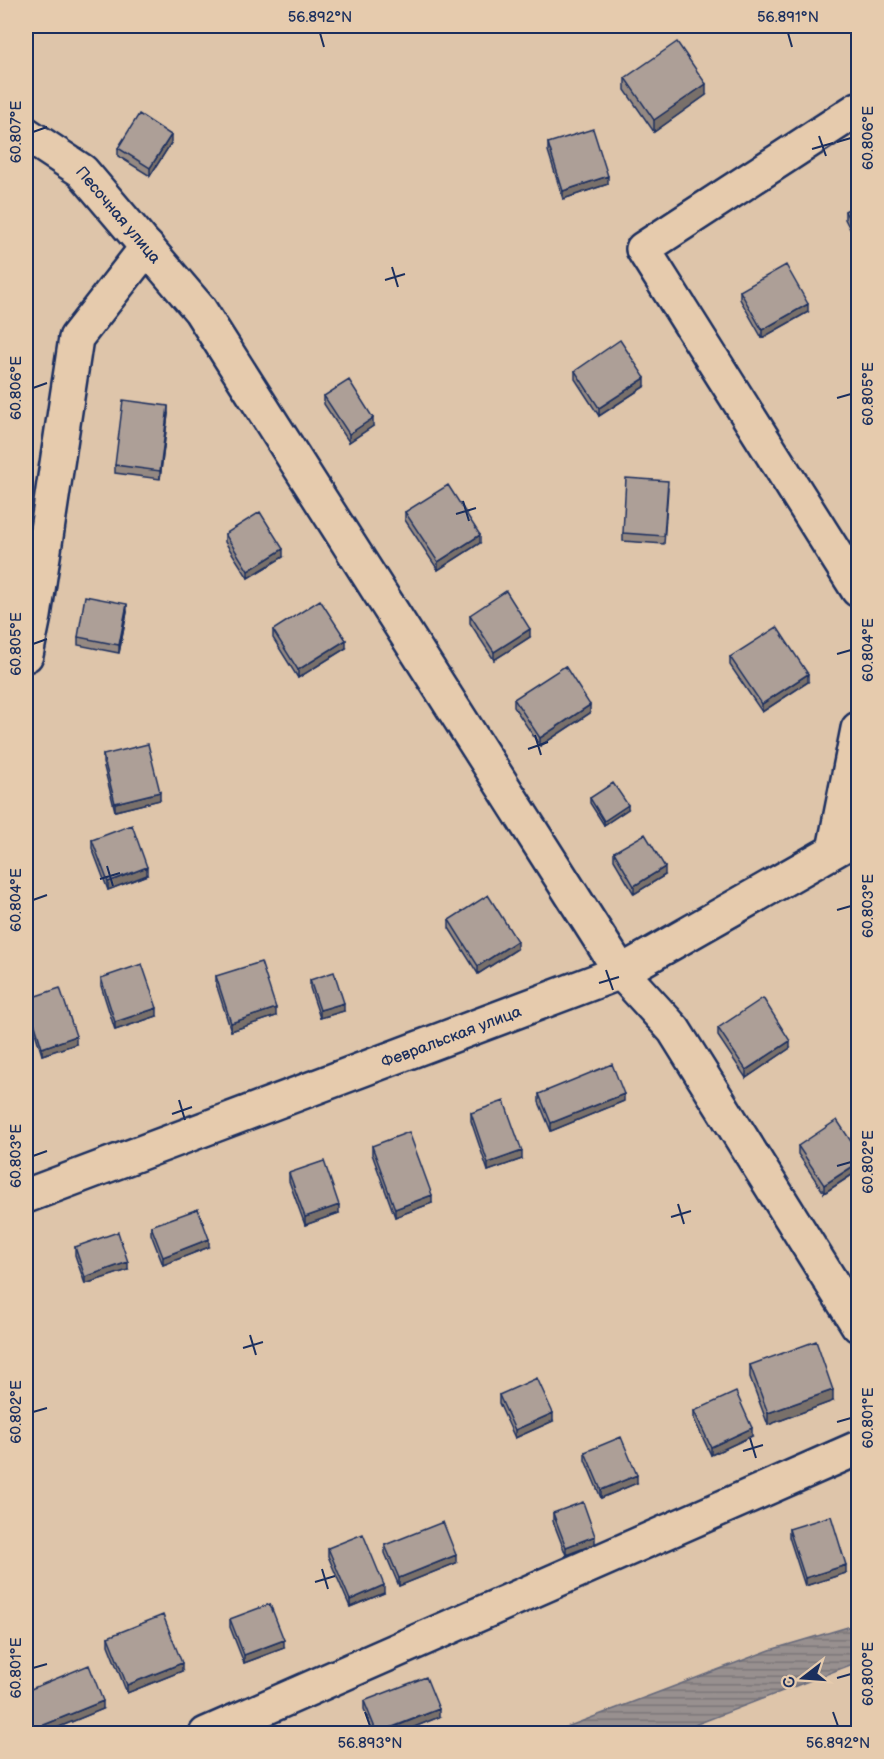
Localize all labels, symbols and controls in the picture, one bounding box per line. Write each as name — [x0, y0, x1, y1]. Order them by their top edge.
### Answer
text: 56.892°N — [288, 8, 352, 27]
text: 56.891°N — [757, 8, 819, 27]
text: 60.807°E — [7, 101, 26, 163]
text: 60.806°E — [859, 106, 878, 170]
street label: Песочная улица — [71, 163, 165, 268]
text: 60.806°E — [7, 356, 26, 420]
text: 60.805°E — [859, 362, 878, 426]
text: 60.805°E — [7, 612, 26, 676]
text: 60.804°E — [859, 618, 878, 682]
text: 60.804°E — [7, 868, 26, 932]
text: 60.803°E — [859, 874, 878, 938]
street label: Февральская улица — [379, 1002, 525, 1072]
text: 60.803°E — [7, 1124, 26, 1188]
text: 60.802°E — [859, 1130, 878, 1194]
text: 60.802°E — [7, 1380, 26, 1444]
text: 60.801°E — [859, 1387, 878, 1449]
text: 60.801°E — [7, 1637, 26, 1699]
text: 60.800°E — [859, 1642, 878, 1706]
north arrow — [773, 1648, 833, 1708]
text: С — [779, 1674, 801, 1690]
text: 56.893°N — [337, 1734, 403, 1753]
text: 56.892°N — [806, 1734, 870, 1753]

